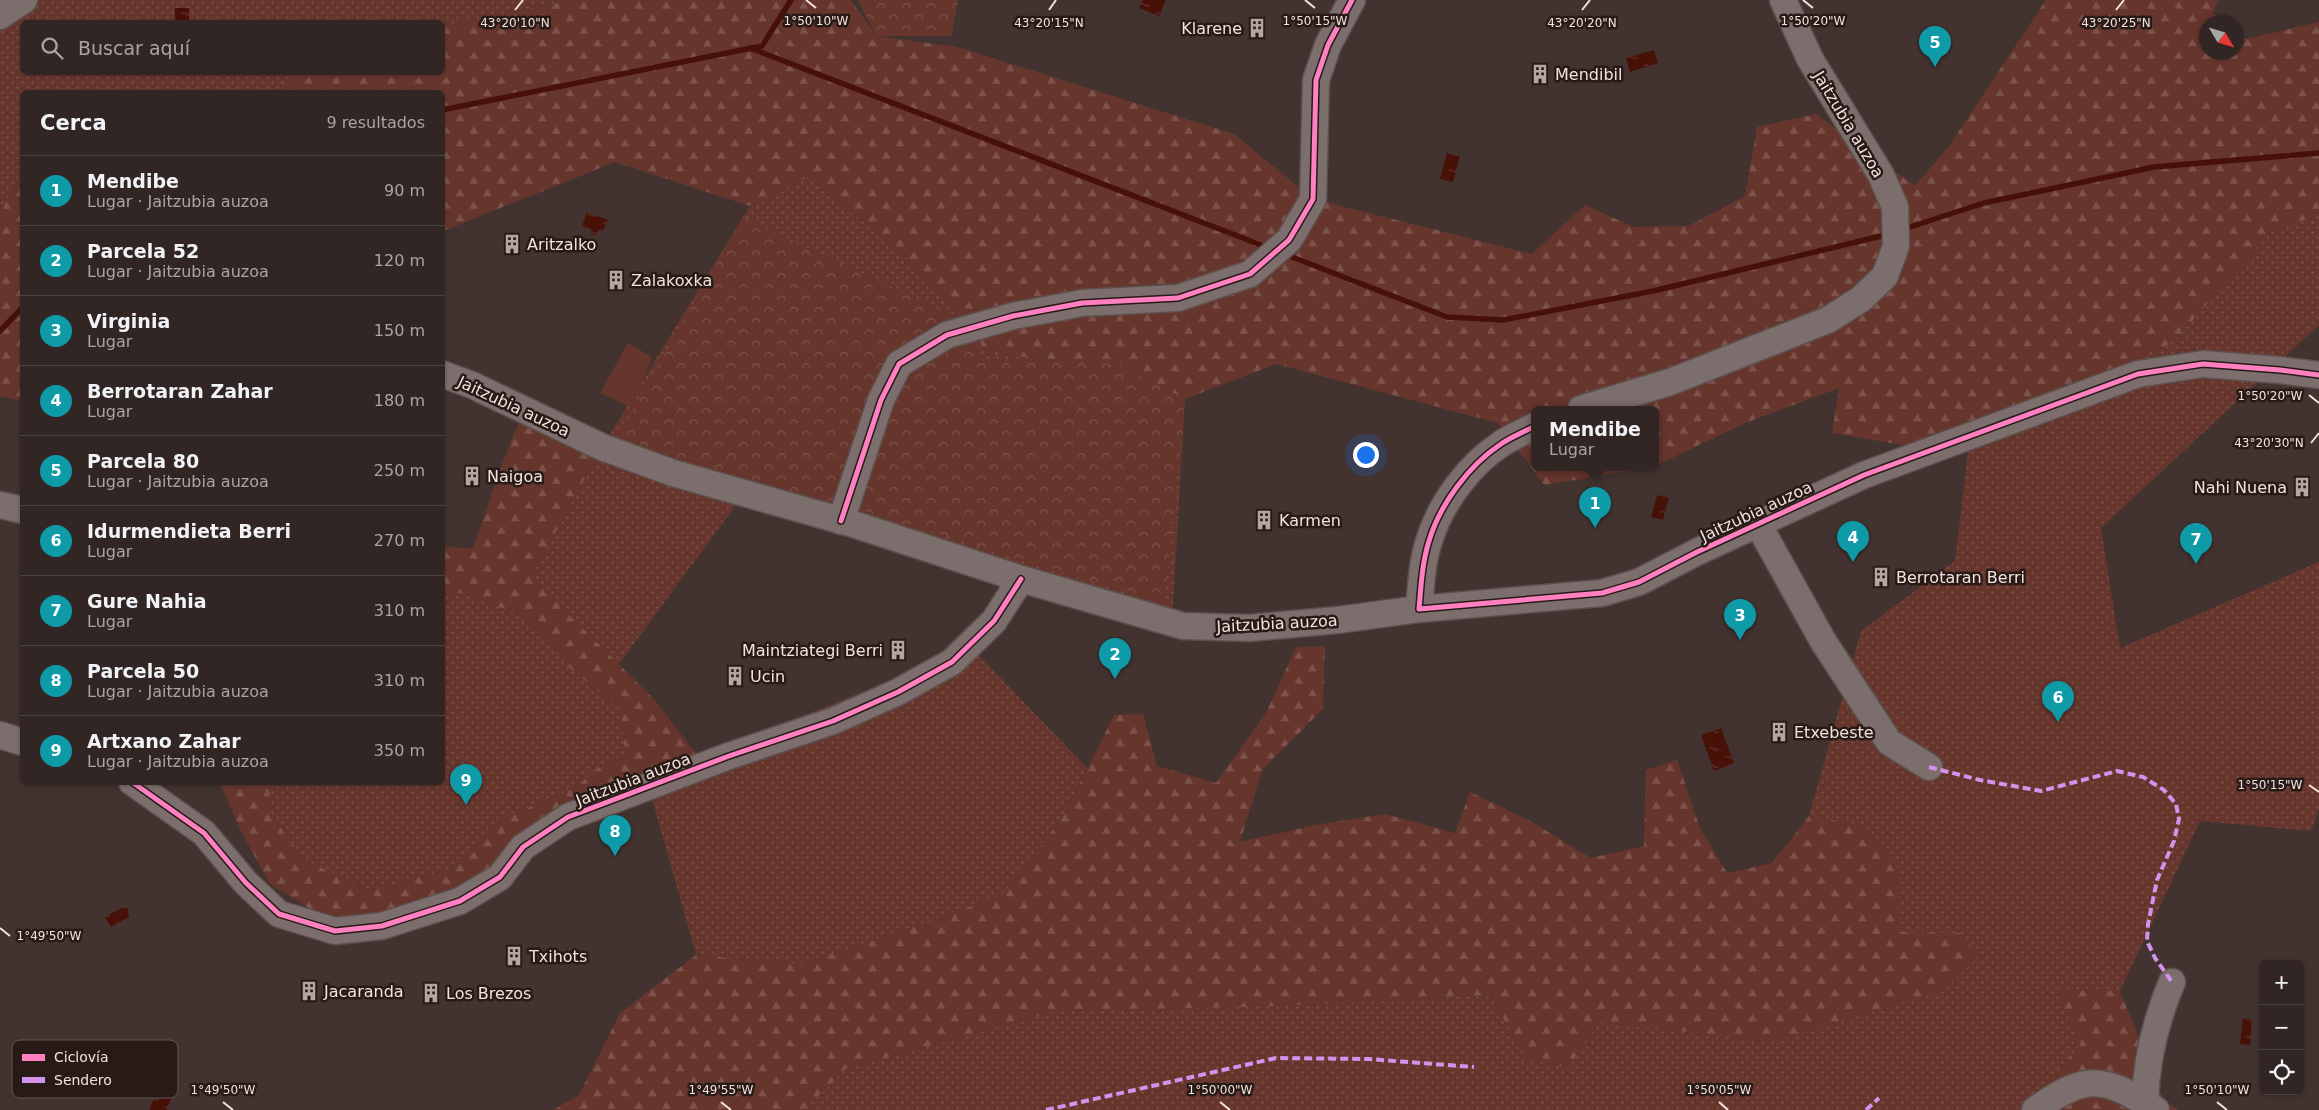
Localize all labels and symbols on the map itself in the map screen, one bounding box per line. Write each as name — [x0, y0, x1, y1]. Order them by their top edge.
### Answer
text: 1°50'10"W — [784, 14, 849, 28]
text: 1°50'15"W — [1283, 14, 1348, 28]
text: 1°50'20"W — [1781, 14, 1846, 28]
north arrow — [2199, 15, 2244, 60]
text: 43°20'10"N — [480, 16, 550, 30]
text: 43°20'15"N — [1014, 16, 1084, 30]
text: 43°20'20"N — [1547, 16, 1617, 30]
text: 43°20'25"N — [2081, 16, 2151, 30]
building icon: Klarene — [1246, 17, 1268, 39]
place label: Klarene — [1181, 19, 1242, 38]
pin: 5 — [1919, 26, 1951, 67]
building icon: Mendibil — [1529, 63, 1551, 85]
place label: Mendibil — [1555, 65, 1622, 84]
street label: Jaitzubia auzoa — [1809, 67, 1888, 181]
building icon: Aritzalko — [501, 233, 523, 255]
place label: Aritzalko — [527, 235, 596, 254]
building icon: Zalakoxka — [605, 269, 627, 291]
place label: Zalakoxka — [631, 271, 712, 290]
street label: Jaitzubia auzoa — [454, 372, 573, 441]
text: 1°50'20"W — [2238, 389, 2303, 403]
text: 43°20'30"N — [2234, 436, 2304, 450]
your location — [1353, 442, 1379, 468]
building icon: Naigoa — [461, 465, 483, 487]
place label: Naigoa — [487, 467, 543, 486]
building icon: Nahi Nuena — [2291, 476, 2313, 498]
street label: Jaitzubia auzoa — [1696, 477, 1815, 546]
place label: Nahi Nuena — [2194, 478, 2287, 497]
pin: 1 — [1579, 487, 1611, 528]
building icon: Karmen — [1253, 509, 1275, 531]
place label: Karmen — [1279, 511, 1341, 530]
pin: 4 — [1837, 521, 1869, 562]
pin: 7 — [2180, 523, 2212, 564]
building icon: Berrotaran Berri — [1870, 566, 1892, 588]
place label: Berrotaran Berri — [1896, 568, 2025, 587]
pin: 3 — [1724, 599, 1756, 640]
street label: Jaitzubia auzoa — [1215, 611, 1338, 636]
pin: 2 — [1099, 638, 1131, 679]
building icon: Maintziategi Berri — [887, 639, 909, 661]
place label: Maintziategi Berri — [742, 641, 883, 660]
building icon: Ucin — [724, 665, 746, 687]
place label: Ucin — [750, 667, 785, 686]
pin: 6 — [2042, 681, 2074, 722]
building icon: Etxebeste — [1768, 721, 1790, 743]
place label: Etxebeste — [1794, 723, 1874, 742]
street label: Jaitzubia auzoa — [572, 749, 693, 810]
pin: 9 — [450, 764, 482, 805]
text: 1°50'15"W — [2238, 778, 2303, 792]
pin: 8 — [599, 815, 631, 856]
text: 1°49'50"W — [17, 929, 82, 943]
building icon: Txihots — [503, 945, 525, 967]
place label: Txihots — [528, 947, 587, 966]
building icon: Jacaranda — [298, 980, 320, 1002]
place label: Jacaranda — [323, 982, 404, 1001]
building icon: Los Brezos — [420, 982, 442, 1004]
place label: Los Brezos — [446, 984, 531, 1003]
legend — [12, 1040, 178, 1098]
text: Ciclovía — [54, 1049, 109, 1065]
text: Sendero — [54, 1072, 112, 1088]
text: 1°49'50"W — [191, 1083, 256, 1097]
text: 1°49'55"W — [689, 1083, 754, 1097]
text: 1°50'00"W — [1188, 1083, 1253, 1097]
text: 1°50'05"W — [1687, 1083, 1752, 1097]
text: 1°50'10"W — [2185, 1083, 2250, 1097]

